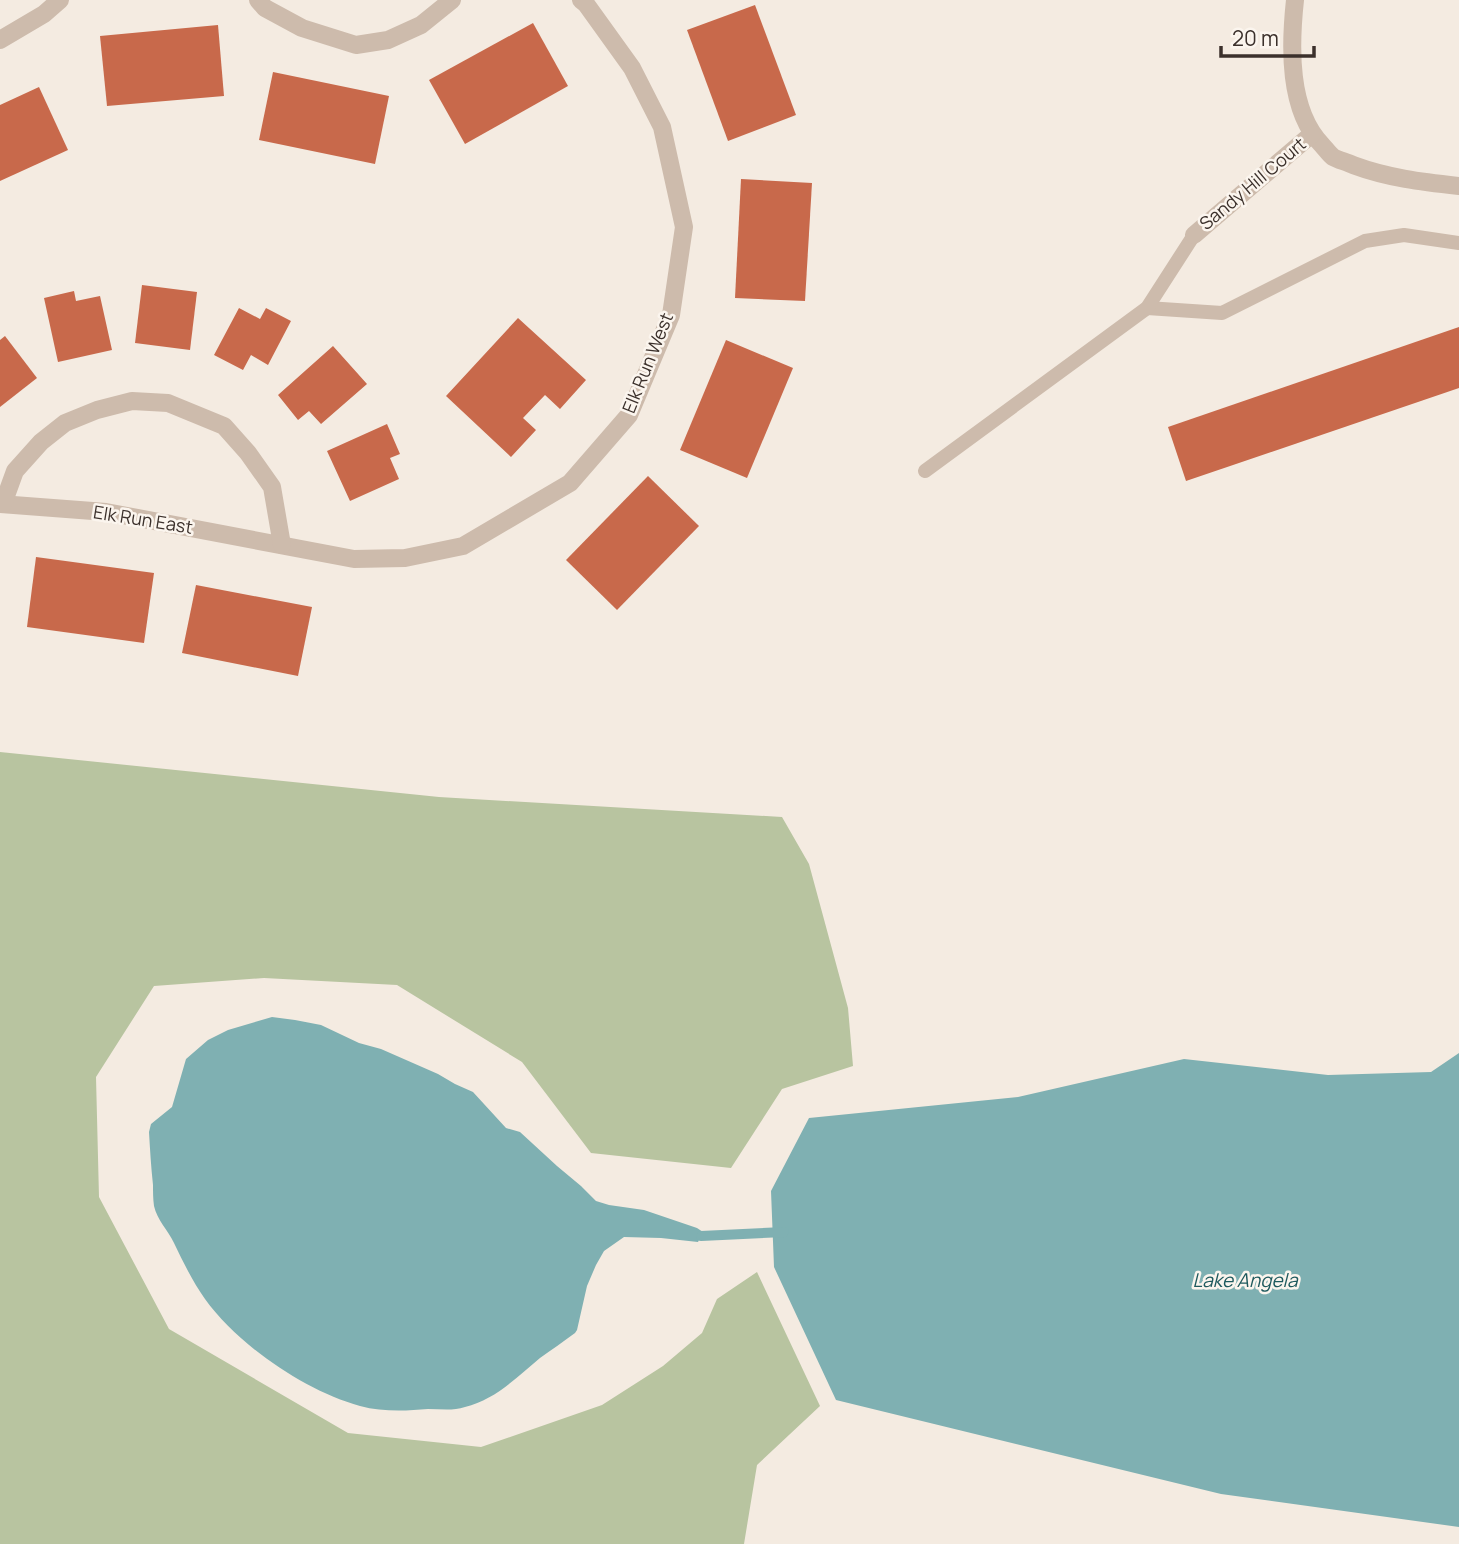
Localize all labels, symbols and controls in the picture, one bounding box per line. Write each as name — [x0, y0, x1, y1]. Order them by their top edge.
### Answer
scale bar — [1221, 14, 1314, 58]
text: 20 m — [1232, 24, 1279, 52]
street label: Sandy Hill Court — [1194, 132, 1311, 235]
street label: Elk Run West — [616, 309, 678, 416]
street label: Elk Run East — [92, 499, 195, 539]
water label: Lake Angela — [1192, 1267, 1299, 1293]

